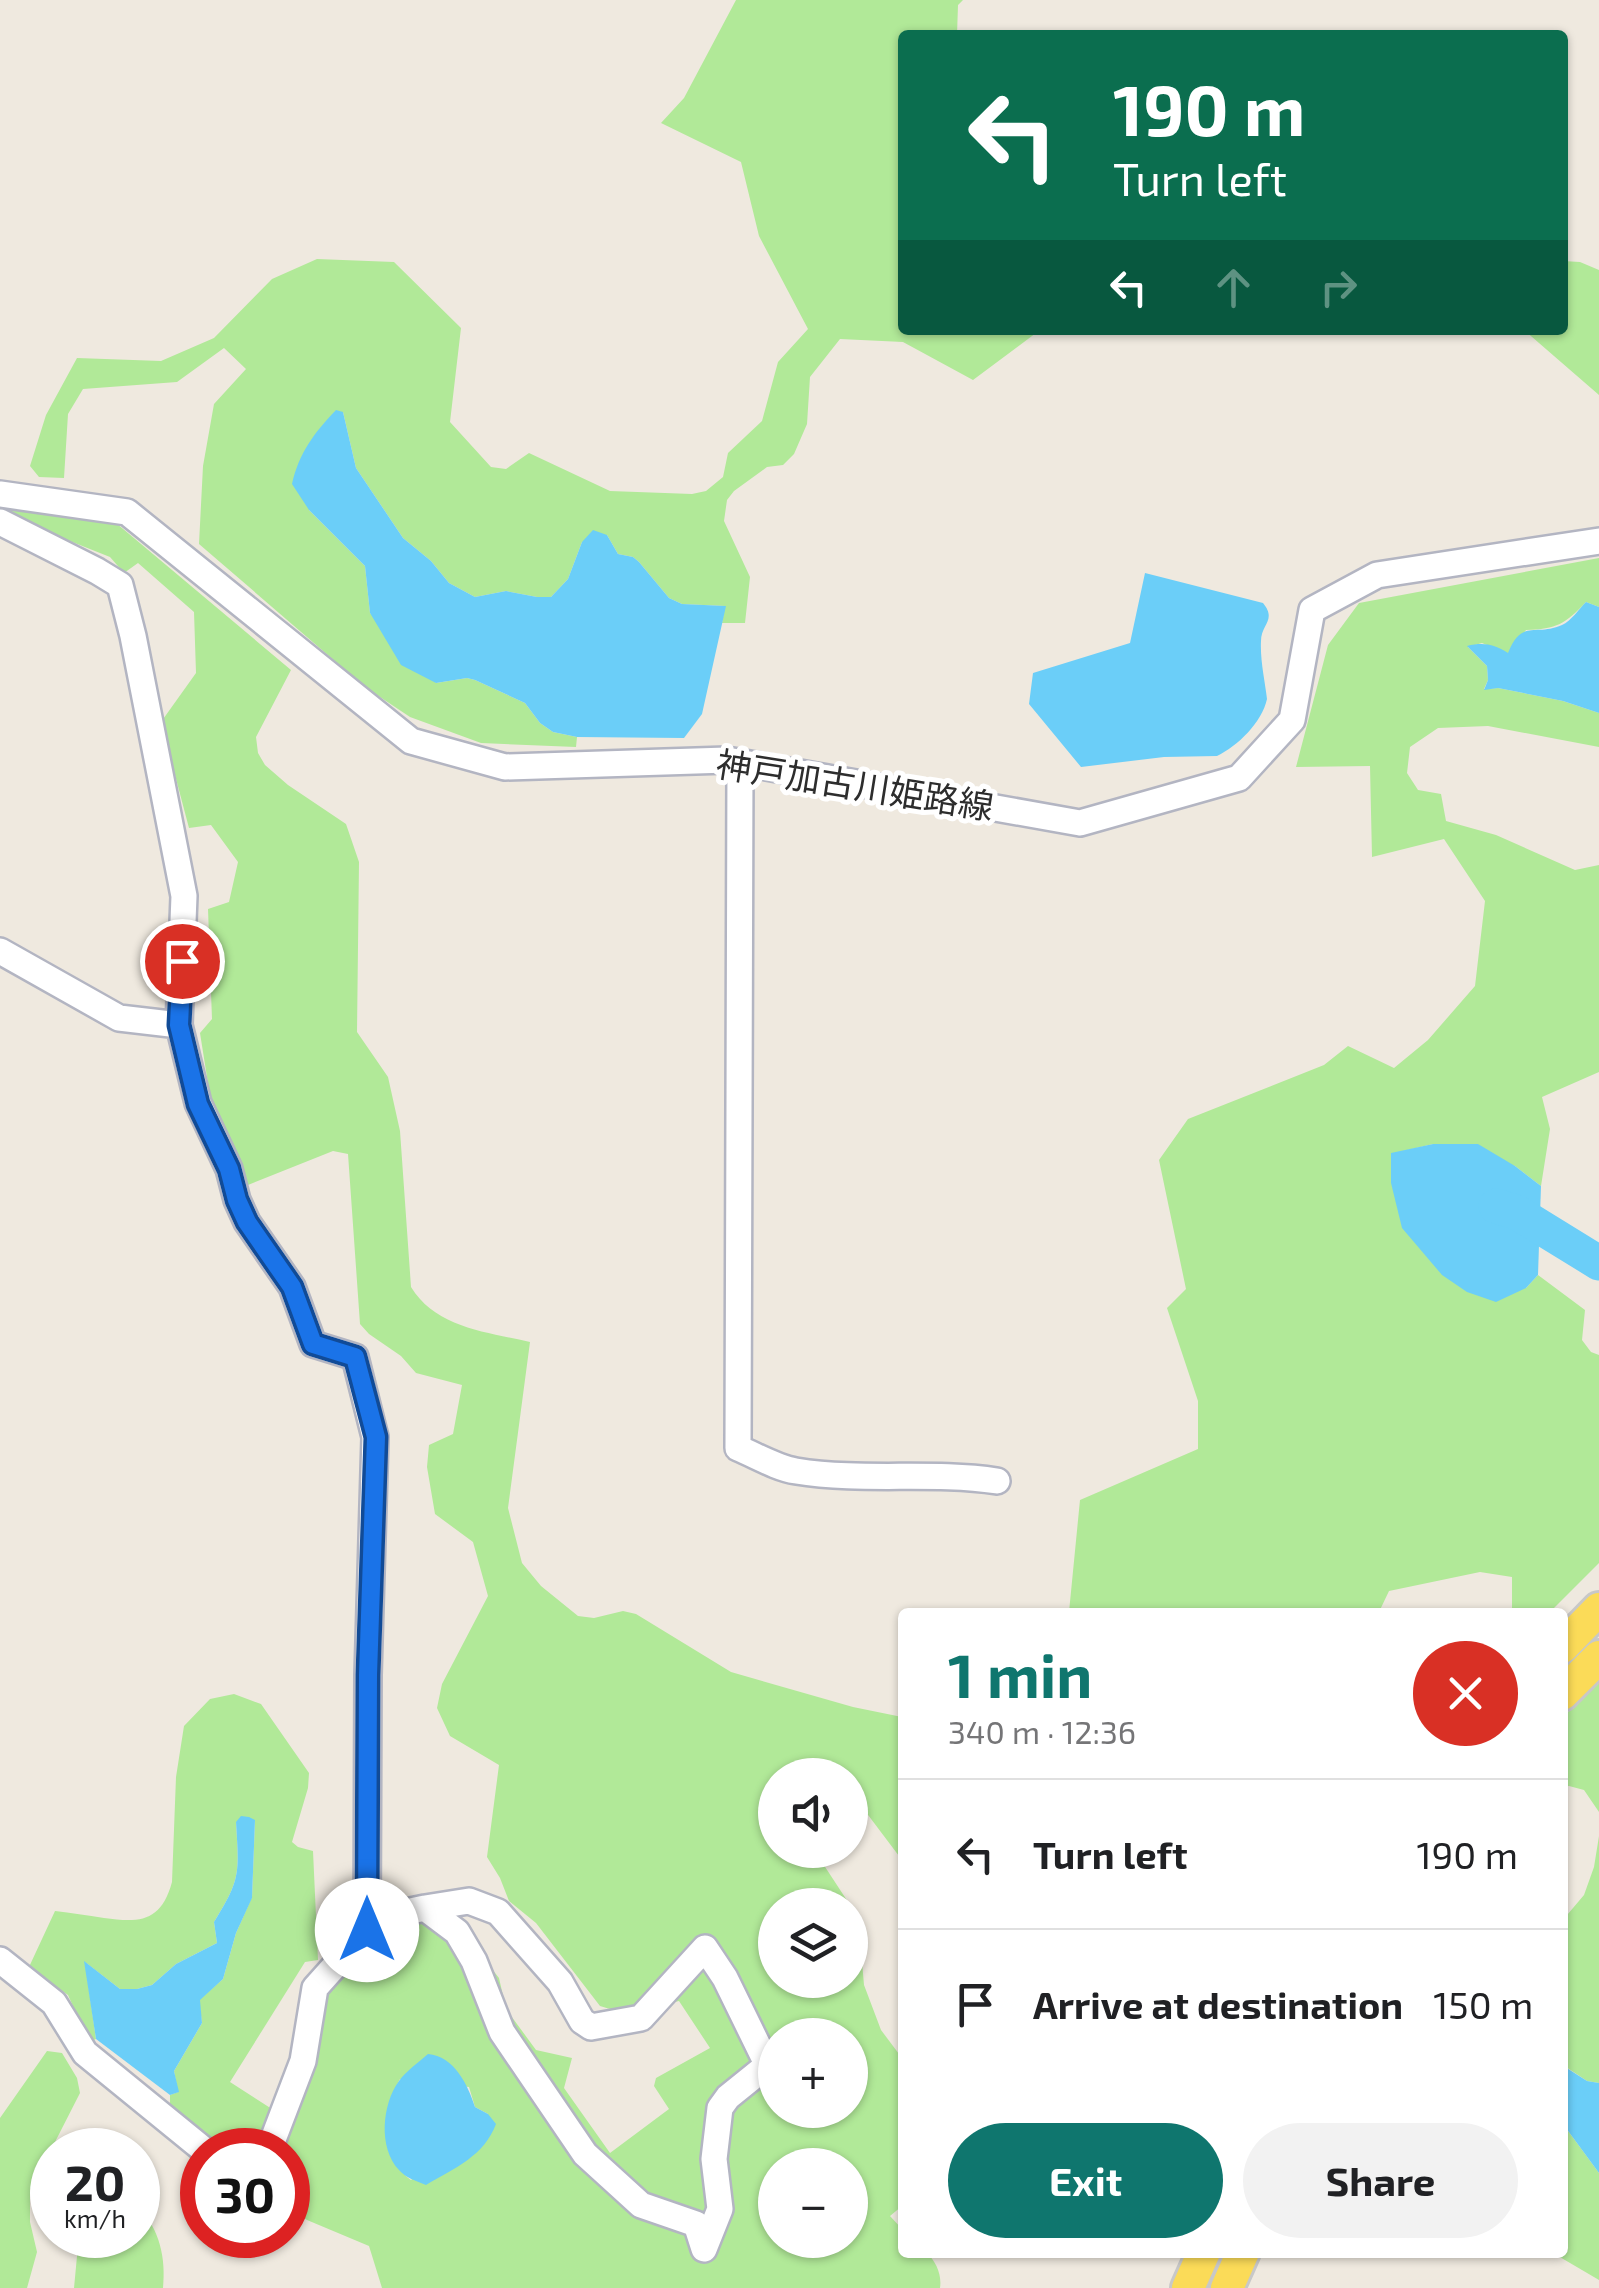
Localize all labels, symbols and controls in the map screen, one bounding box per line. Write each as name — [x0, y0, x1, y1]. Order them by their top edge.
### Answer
text: 190 m — [1113, 66, 1306, 150]
icon: left — [948, 70, 1078, 200]
text: Turn left — [1113, 151, 1287, 205]
icon: left — [1101, 260, 1156, 315]
icon: ahead — [1206, 260, 1261, 315]
icon: right — [1311, 260, 1366, 315]
street label: 神戸加古川姫路線 — [714, 741, 997, 827]
pin — [140, 919, 225, 1004]
icon: arrive — [155, 934, 210, 989]
text: 1 min — [948, 1638, 1092, 1710]
button: close — [1413, 1641, 1518, 1746]
text: 340 m · 12:36 — [948, 1712, 1136, 1750]
map controls — [758, 1758, 868, 2258]
button: sound — [758, 1758, 868, 1868]
icon: left — [948, 1827, 1003, 1882]
text: Turn left — [1033, 1831, 1188, 1877]
text: 190 m — [1416, 1831, 1518, 1877]
position arrow — [315, 1878, 419, 1982]
button: layers — [758, 1888, 868, 1998]
icon: arrive — [948, 1977, 1003, 2032]
text: Arrive at destination — [1033, 1981, 1403, 2027]
text: 150 m — [1433, 1981, 1533, 2027]
button: + — [758, 2018, 868, 2128]
button: Exit — [948, 2123, 1223, 2238]
button: Share — [1243, 2123, 1518, 2238]
speed limit sign: 30 — [180, 2128, 310, 2258]
button: − — [758, 2148, 868, 2258]
text: 20 — [65, 2151, 125, 2211]
text: km/h — [64, 2203, 126, 2233]

